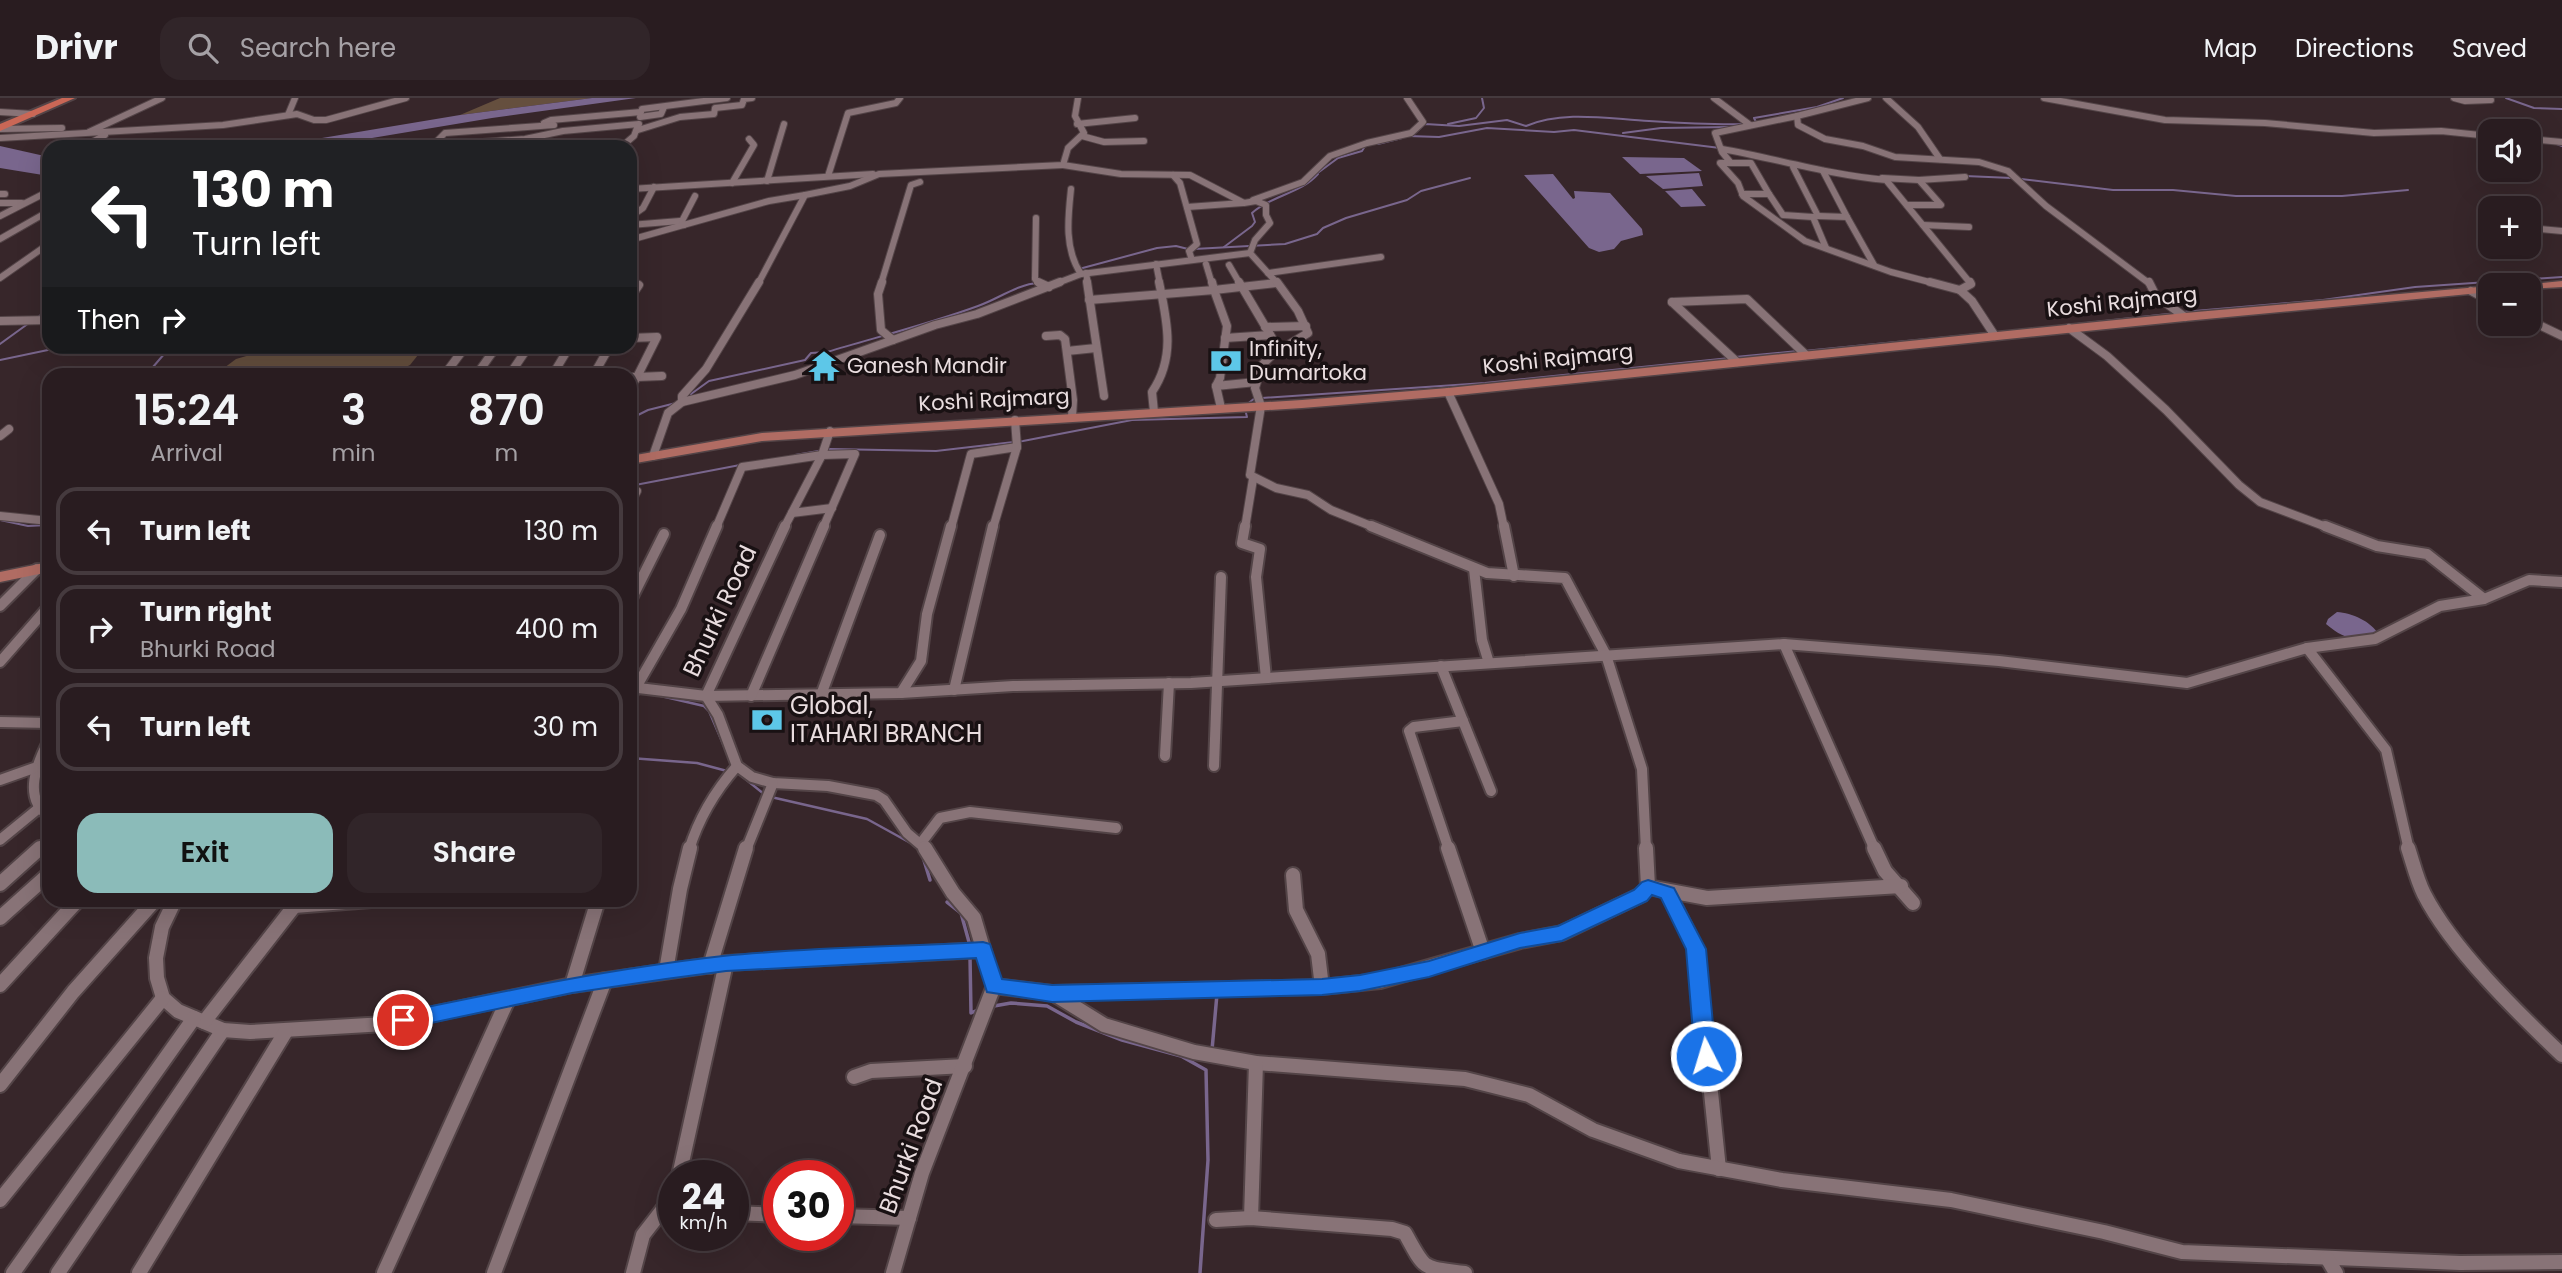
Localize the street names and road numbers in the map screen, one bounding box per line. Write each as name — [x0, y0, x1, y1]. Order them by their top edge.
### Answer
street label: Koshi Rajmarg — [2045, 279, 2199, 324]
street label: Koshi Rajmarg — [1481, 336, 1635, 381]
street label: Koshi Rajmarg — [918, 381, 1070, 418]
street label: Bhurki Road — [675, 540, 764, 682]
street label: Bhurki Road — [871, 1074, 950, 1218]

